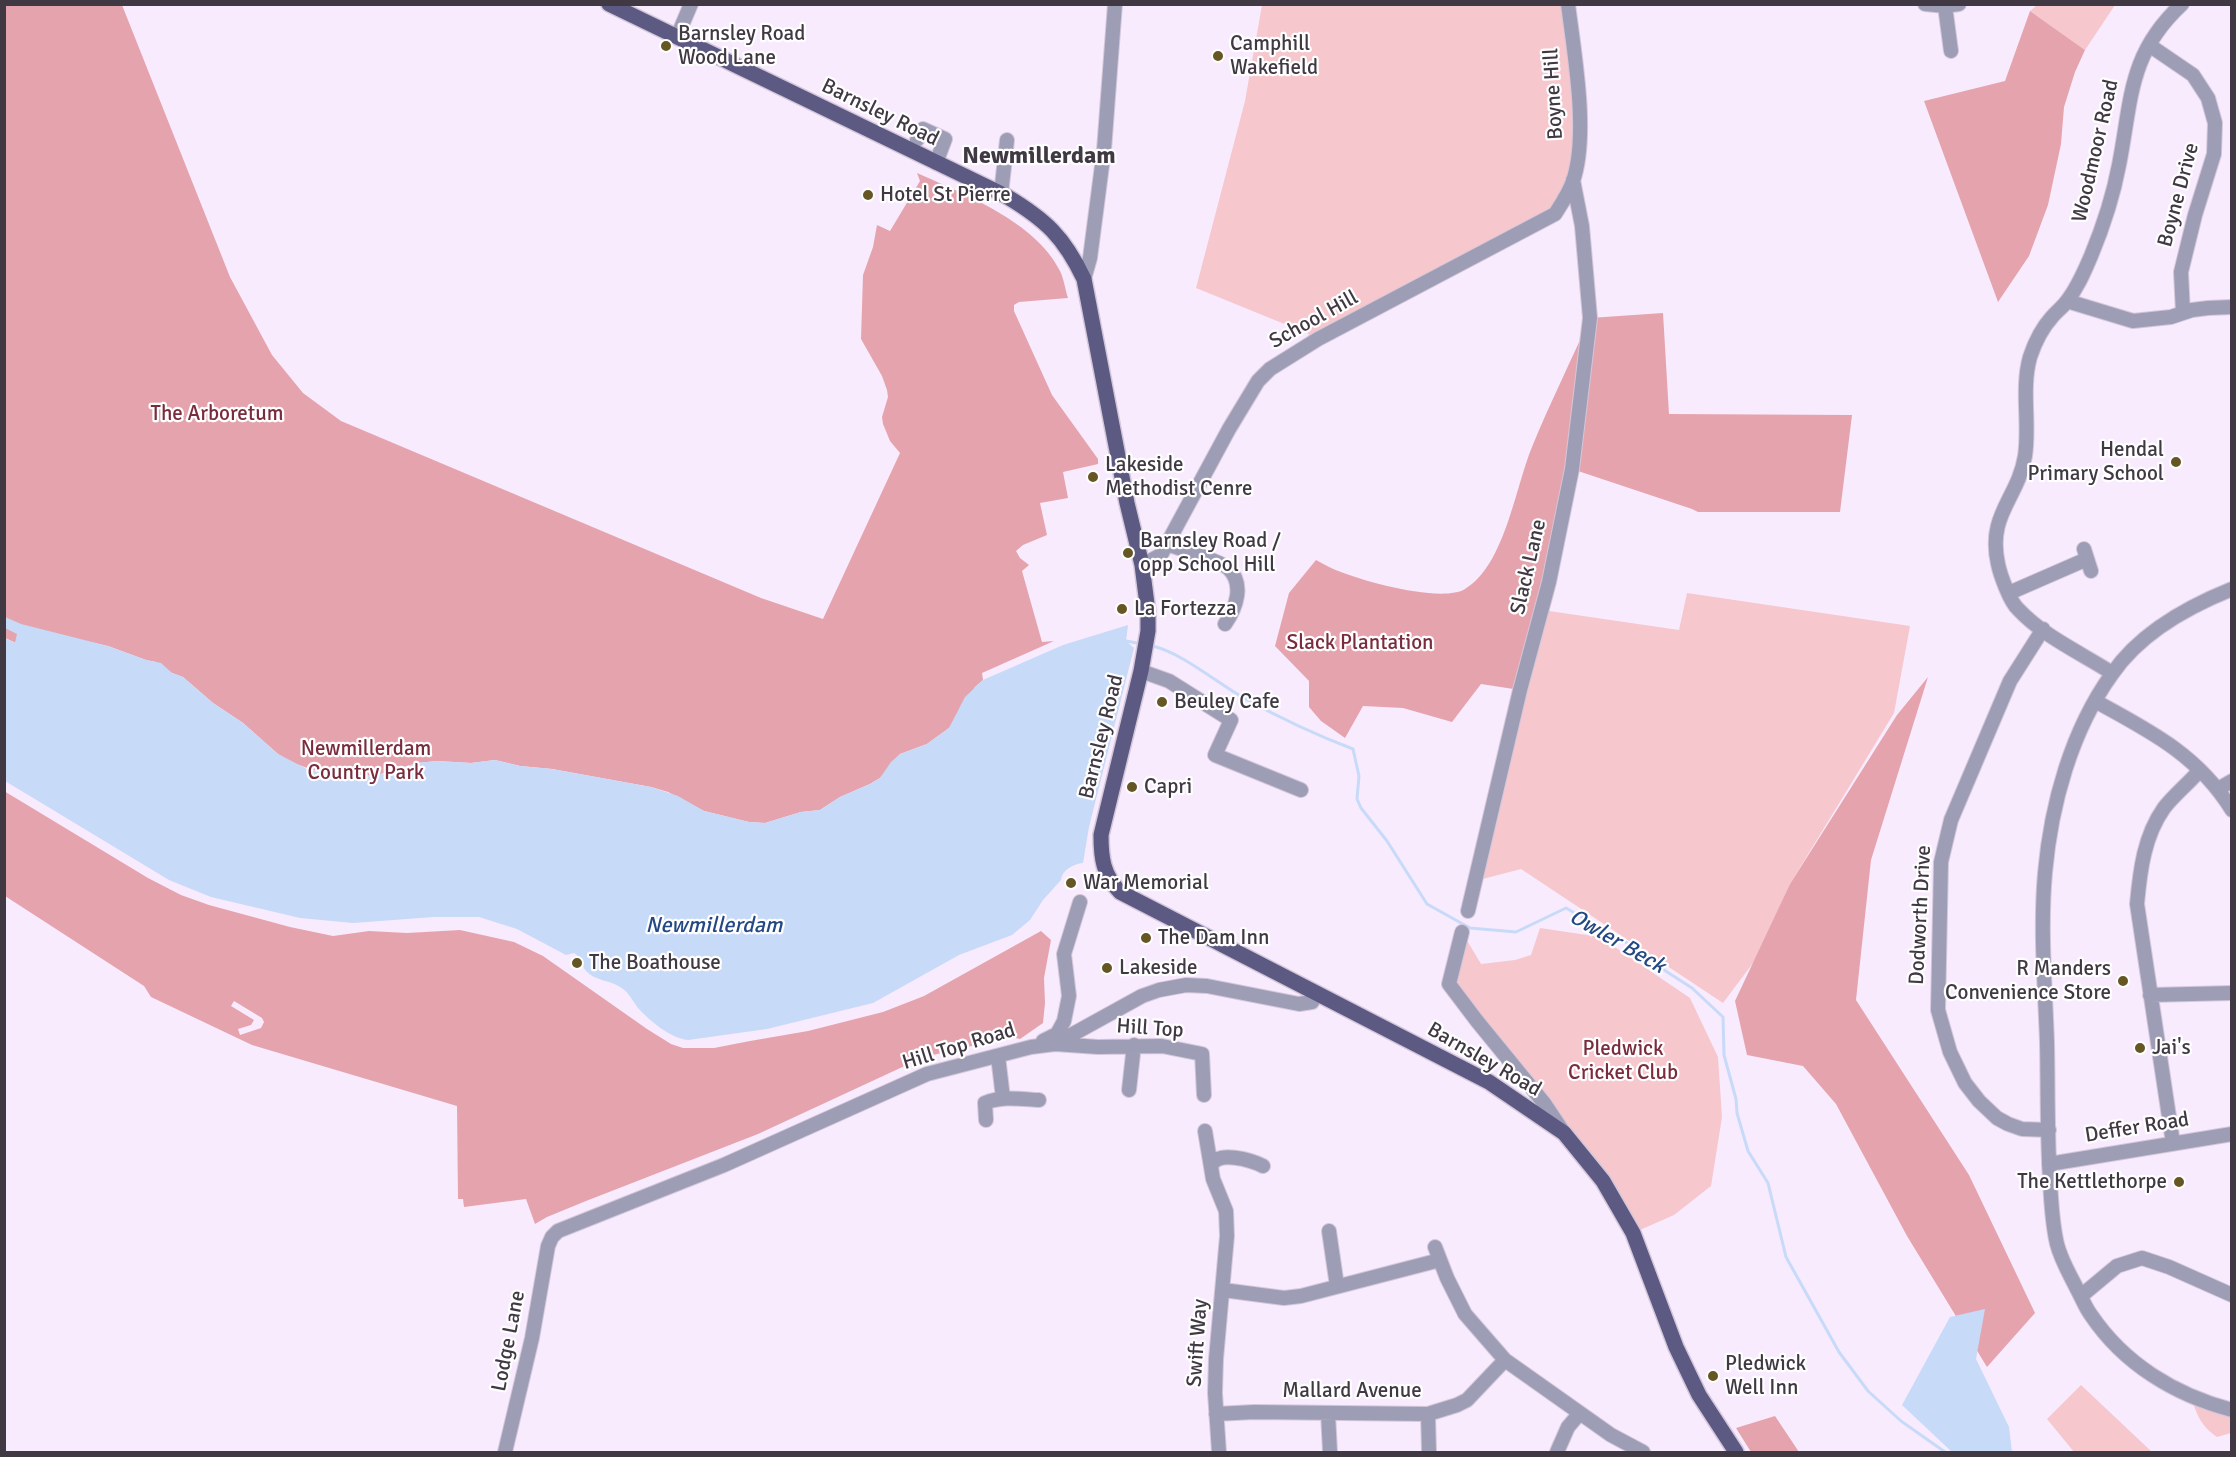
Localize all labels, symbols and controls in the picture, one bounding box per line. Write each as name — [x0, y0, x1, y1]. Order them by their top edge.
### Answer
place label: Barnsley Road Wood Lane — [678, 21, 805, 71]
place label: Camphill Wakefield — [1230, 31, 1318, 81]
marker: Barnsley Road Wood Lane — [659, 39, 673, 53]
street label: Boyne Hill — [1539, 48, 1569, 140]
marker: Camphill Wakefield — [1211, 49, 1225, 63]
street label: Barnsley Road — [817, 74, 943, 152]
street label: Woodmoor Road — [2067, 77, 2125, 225]
street label: Boyne Drive — [2153, 140, 2205, 250]
district label: Newmillerdam — [962, 143, 1116, 171]
place label: Hotel St Pierre — [880, 182, 1011, 208]
marker: Hotel St Pierre — [861, 188, 875, 202]
street label: School Hill — [1265, 285, 1363, 355]
park label: The Arboretum — [151, 401, 283, 427]
place label: Hendal Primary School — [2028, 437, 2164, 487]
place label: Lakeside Methodist Cenre — [1105, 452, 1252, 502]
marker: Hendal Primary School — [2169, 455, 2183, 469]
marker: Lakeside Methodist Cenre — [1086, 470, 1100, 484]
street label: Slack Lane — [1506, 517, 1552, 617]
place label: Barnsley Road / opp School Hill — [1140, 528, 1281, 578]
marker: Barnsley Road / opp School Hill — [1121, 546, 1135, 560]
place label: La Fortezza — [1134, 596, 1237, 622]
marker: La Fortezza — [1115, 602, 1129, 616]
park label: Slack Plantation — [1286, 630, 1434, 656]
street label: Barnsley Road — [1074, 672, 1130, 802]
place label: Beuley Cafe — [1174, 689, 1280, 715]
marker: Beuley Cafe — [1155, 695, 1169, 709]
park label: Newmillerdam Country Park — [301, 736, 431, 786]
place label: Capri — [1144, 774, 1192, 800]
marker: Capri — [1125, 780, 1139, 794]
street label: Dodworth Drive — [1905, 844, 1937, 986]
place label: War Memorial — [1083, 870, 1209, 896]
marker: War Memorial — [1064, 876, 1078, 890]
water label: Owler Beck — [1564, 904, 1670, 980]
water label: Newmillerdam — [646, 913, 782, 939]
place label: The Dam Inn — [1158, 925, 1269, 951]
marker: The Dam Inn — [1139, 931, 1153, 945]
place label: The Boathouse — [589, 950, 721, 976]
place label: Lakeside — [1119, 955, 1198, 981]
marker: The Boathouse — [570, 956, 584, 970]
place label: R Manders Convenience Store — [1945, 956, 2111, 1006]
marker: Lakeside — [1100, 961, 1114, 975]
marker: R Manders Convenience Store — [2116, 974, 2130, 988]
street label: Hill Top — [1116, 1014, 1184, 1044]
street label: Barnsley Road — [1423, 1017, 1545, 1103]
street label: Hill Top Road — [899, 1018, 1019, 1076]
place label: Jai's — [2152, 1035, 2191, 1061]
park label: Pledwick Cricket Club — [1568, 1036, 1678, 1086]
marker: Jai's — [2133, 1041, 2147, 1055]
street label: Deffer Road — [2083, 1107, 2191, 1149]
place label: The Kettlethorpe — [2017, 1169, 2167, 1195]
marker: The Kettlethorpe — [2172, 1175, 2186, 1189]
street label: Lodge Lane — [487, 1289, 531, 1393]
street label: Swift Way — [1182, 1298, 1214, 1388]
place label: Pledwick Well Inn — [1725, 1351, 1806, 1401]
marker: Pledwick Well Inn — [1706, 1369, 1720, 1383]
street label: Mallard Avenue — [1282, 1378, 1422, 1404]

